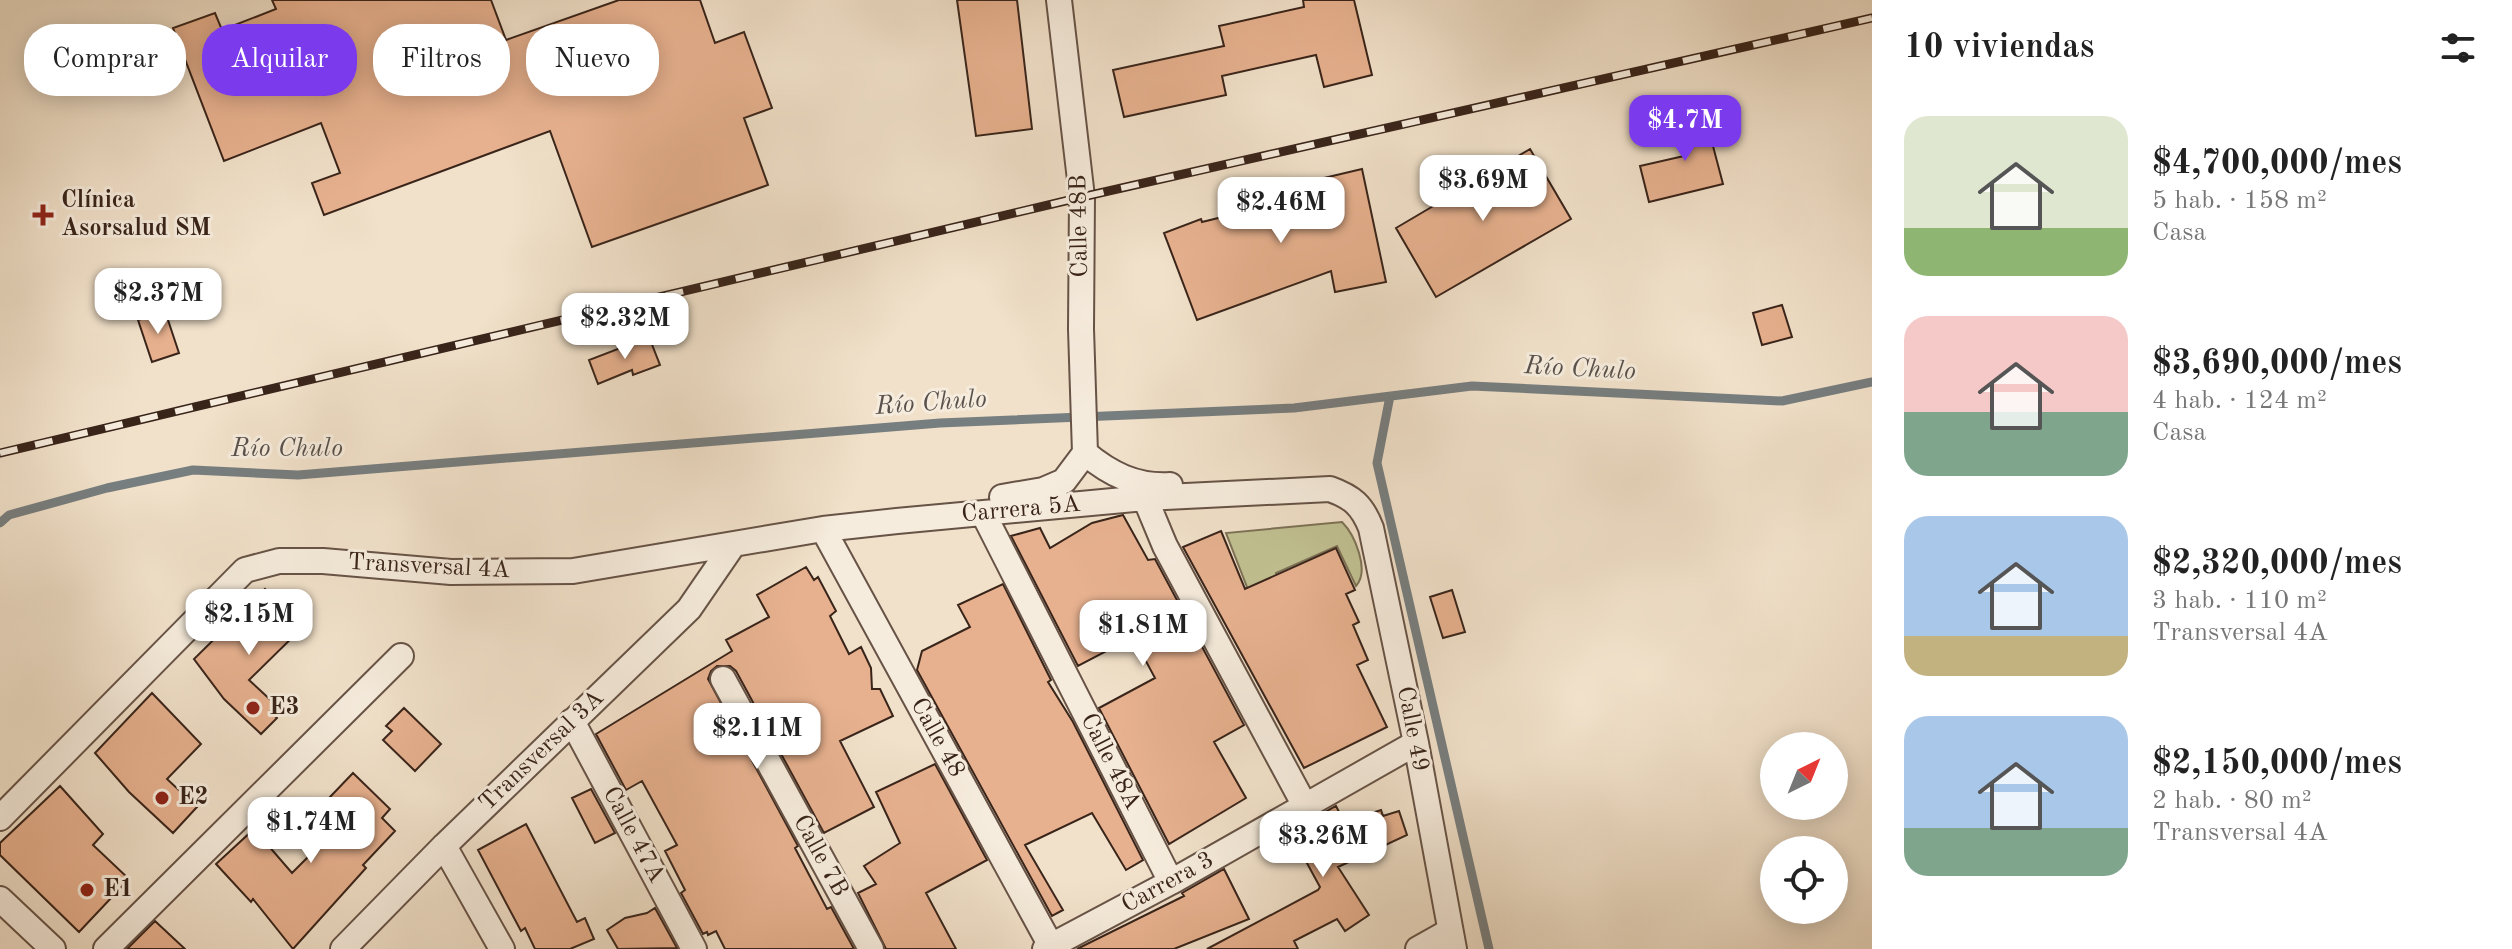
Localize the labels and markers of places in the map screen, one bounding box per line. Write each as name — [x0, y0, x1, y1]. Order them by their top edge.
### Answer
pin: $4.7M — [1629, 95, 1741, 163]
pin: $3.69M — [1418, 155, 1548, 223]
pin: $2.46M — [1216, 177, 1346, 245]
place label: Clínica Asorsalud SM — [61, 189, 211, 241]
marker: Clínica Asorsalud SM — [32, 204, 54, 226]
pin: $2.37M — [93, 268, 223, 336]
pin: $2.32M — [560, 293, 690, 361]
pin: $2.15M — [184, 589, 314, 657]
pin: $1.81M — [1078, 600, 1208, 668]
place label: E3 — [269, 696, 299, 720]
marker: E3 — [244, 699, 262, 717]
pin: $2.11M — [692, 703, 822, 771]
place label: E2 — [178, 786, 208, 810]
marker: E2 — [153, 789, 171, 807]
pin: $1.74M — [246, 797, 376, 865]
pin: $3.26M — [1258, 811, 1388, 879]
place label: E1 — [103, 878, 133, 902]
marker: E1 — [78, 881, 96, 899]

